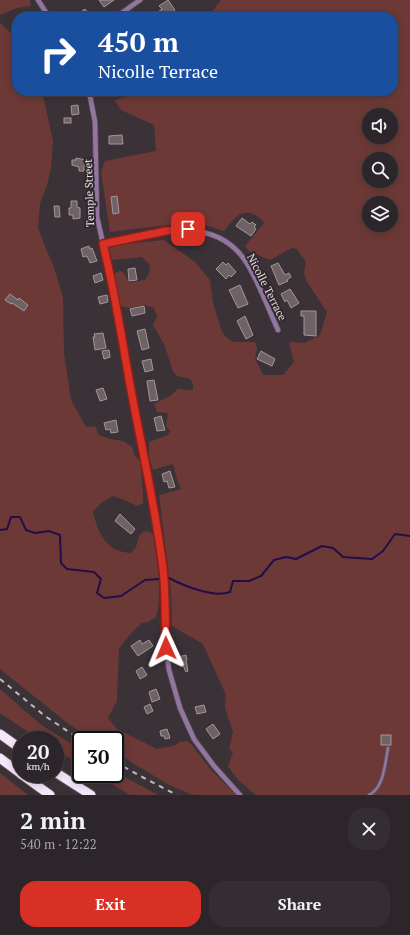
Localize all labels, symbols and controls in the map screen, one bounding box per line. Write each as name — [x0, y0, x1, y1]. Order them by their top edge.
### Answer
text: 450 m — [98, 23, 179, 60]
icon: right — [32, 28, 84, 80]
text: Nicolle Terrace — [98, 59, 218, 83]
map controls — [362, 108, 398, 232]
button: sound — [362, 108, 398, 144]
button: search — [362, 152, 398, 188]
street label: Temple Street — [81, 159, 97, 227]
button: layers — [362, 196, 398, 232]
pin — [171, 212, 205, 246]
icon: arrive — [177, 218, 199, 240]
street label: Nicolle Terrace — [244, 251, 290, 323]
position arrow — [145, 627, 187, 669]
speed limit sign: 30 — [72, 731, 124, 783]
text: 20 — [27, 738, 49, 765]
text: km/h — [26, 760, 50, 773]
text: 2 min — [20, 804, 86, 836]
button: close — [348, 808, 390, 850]
text: 540 m · 12:22 — [20, 835, 97, 853]
button: Exit — [20, 881, 201, 927]
button: Share — [209, 881, 390, 927]

